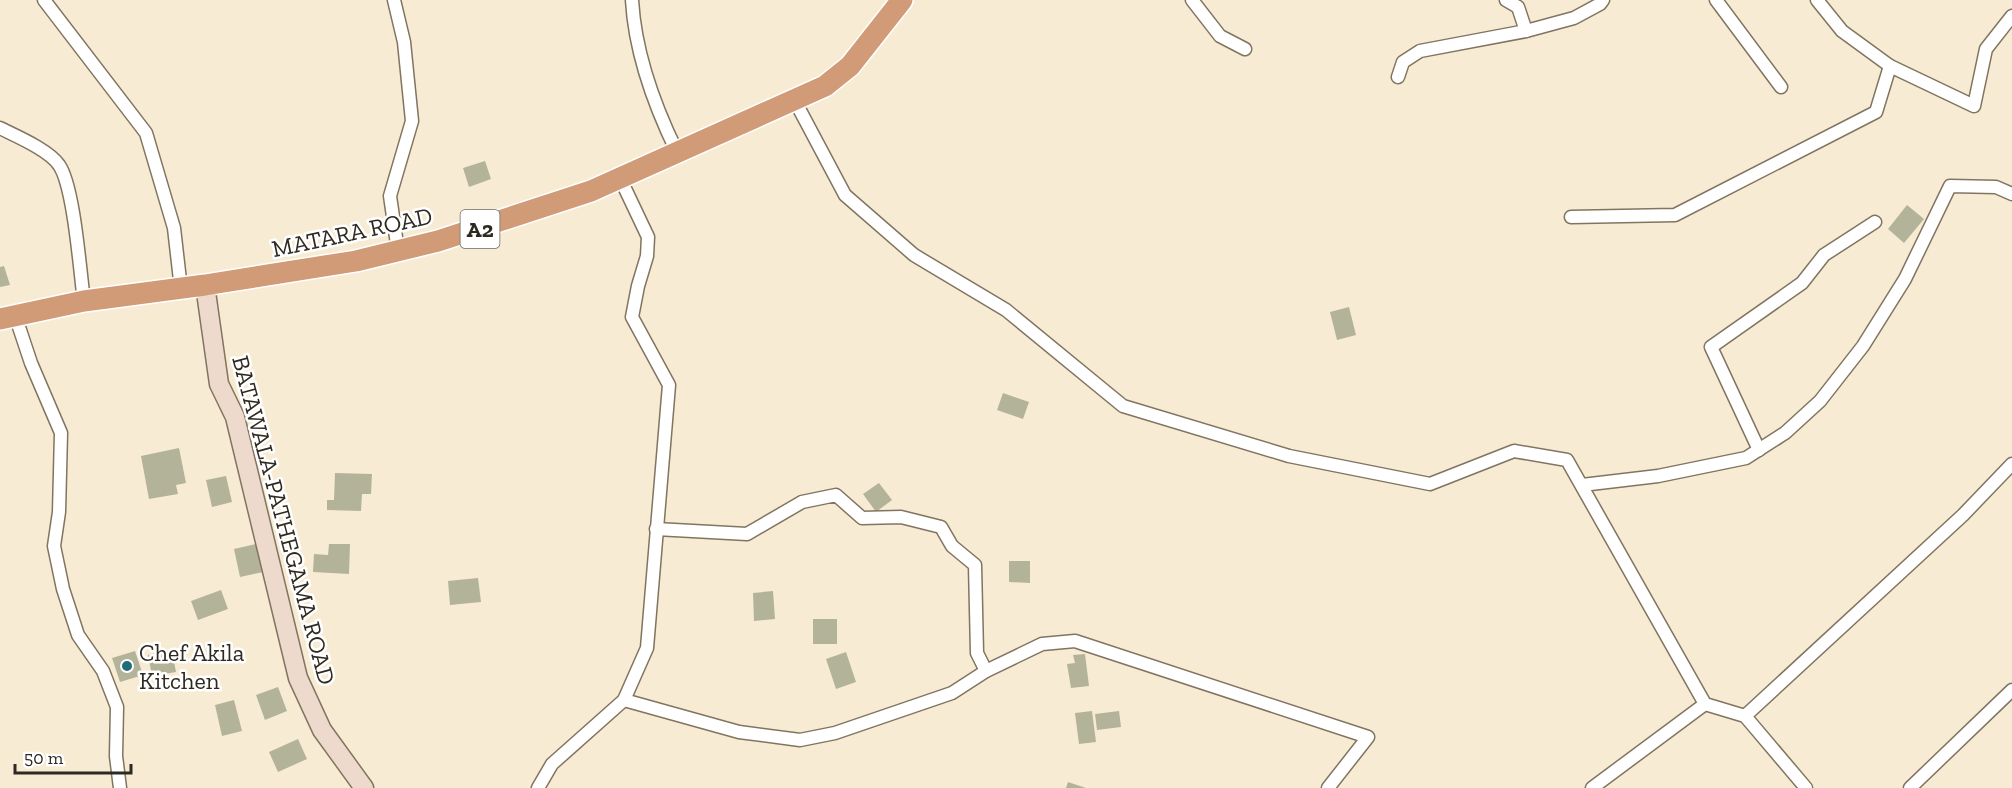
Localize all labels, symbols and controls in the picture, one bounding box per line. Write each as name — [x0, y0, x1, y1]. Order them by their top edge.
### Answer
street label: MATARA ROAD — [269, 201, 435, 263]
road number: A2 — [460, 210, 500, 248]
street label: BATAWALA-PATHEGAMA ROAD — [226, 352, 342, 688]
place label: Chef Akila Kitchen — [139, 638, 245, 695]
marker: Chef Akila Kitchen — [120, 659, 134, 673]
scale bar — [15, 737, 130, 775]
text: 50 m — [24, 747, 64, 769]

